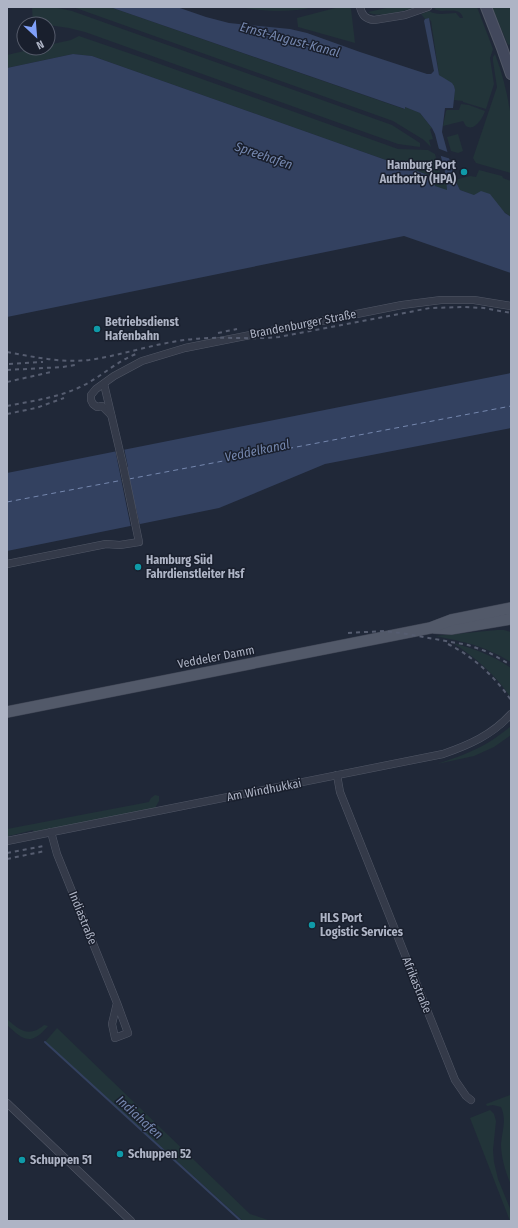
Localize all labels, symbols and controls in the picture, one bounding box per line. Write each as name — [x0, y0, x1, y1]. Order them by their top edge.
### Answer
north arrow — [16, 16, 56, 56]
water label: Ernst-August-Kanal — [238, 19, 342, 60]
text: N — [34, 37, 46, 52]
water label: Spreehafen — [232, 138, 295, 172]
place label: Hamburg Port Authority (HPA) — [379, 158, 457, 186]
marker: Hamburg Port Authority (HPA) — [459, 167, 469, 177]
street label: Brandenburger Straße — [249, 307, 358, 341]
place label: Betriebsdienst Hafenbahn — [105, 315, 180, 343]
marker: Betriebsdienst Hafenbahn — [92, 324, 102, 334]
water label: Veddelkanal — [223, 436, 291, 465]
place label: Hamburg Süd Fahrdienstleiter Hsf — [146, 553, 245, 581]
marker: Hamburg Süd Fahrdienstleiter Hsf — [133, 562, 143, 572]
street label: Veddeler Damm — [176, 643, 256, 671]
street label: Am Windhukkai — [226, 776, 302, 804]
street label: Indiastraße — [66, 890, 100, 947]
place label: HLS Port Logistic Services — [320, 911, 404, 939]
marker: HLS Port Logistic Services — [307, 920, 317, 930]
street label: Afrikastraße — [399, 955, 435, 1015]
water label: Indiahafen — [113, 1093, 166, 1142]
place label: Schuppen 52 — [128, 1147, 192, 1161]
marker: Schuppen 52 — [115, 1149, 125, 1159]
place label: Schuppen 51 — [30, 1153, 92, 1167]
marker: Schuppen 51 — [17, 1155, 27, 1165]

